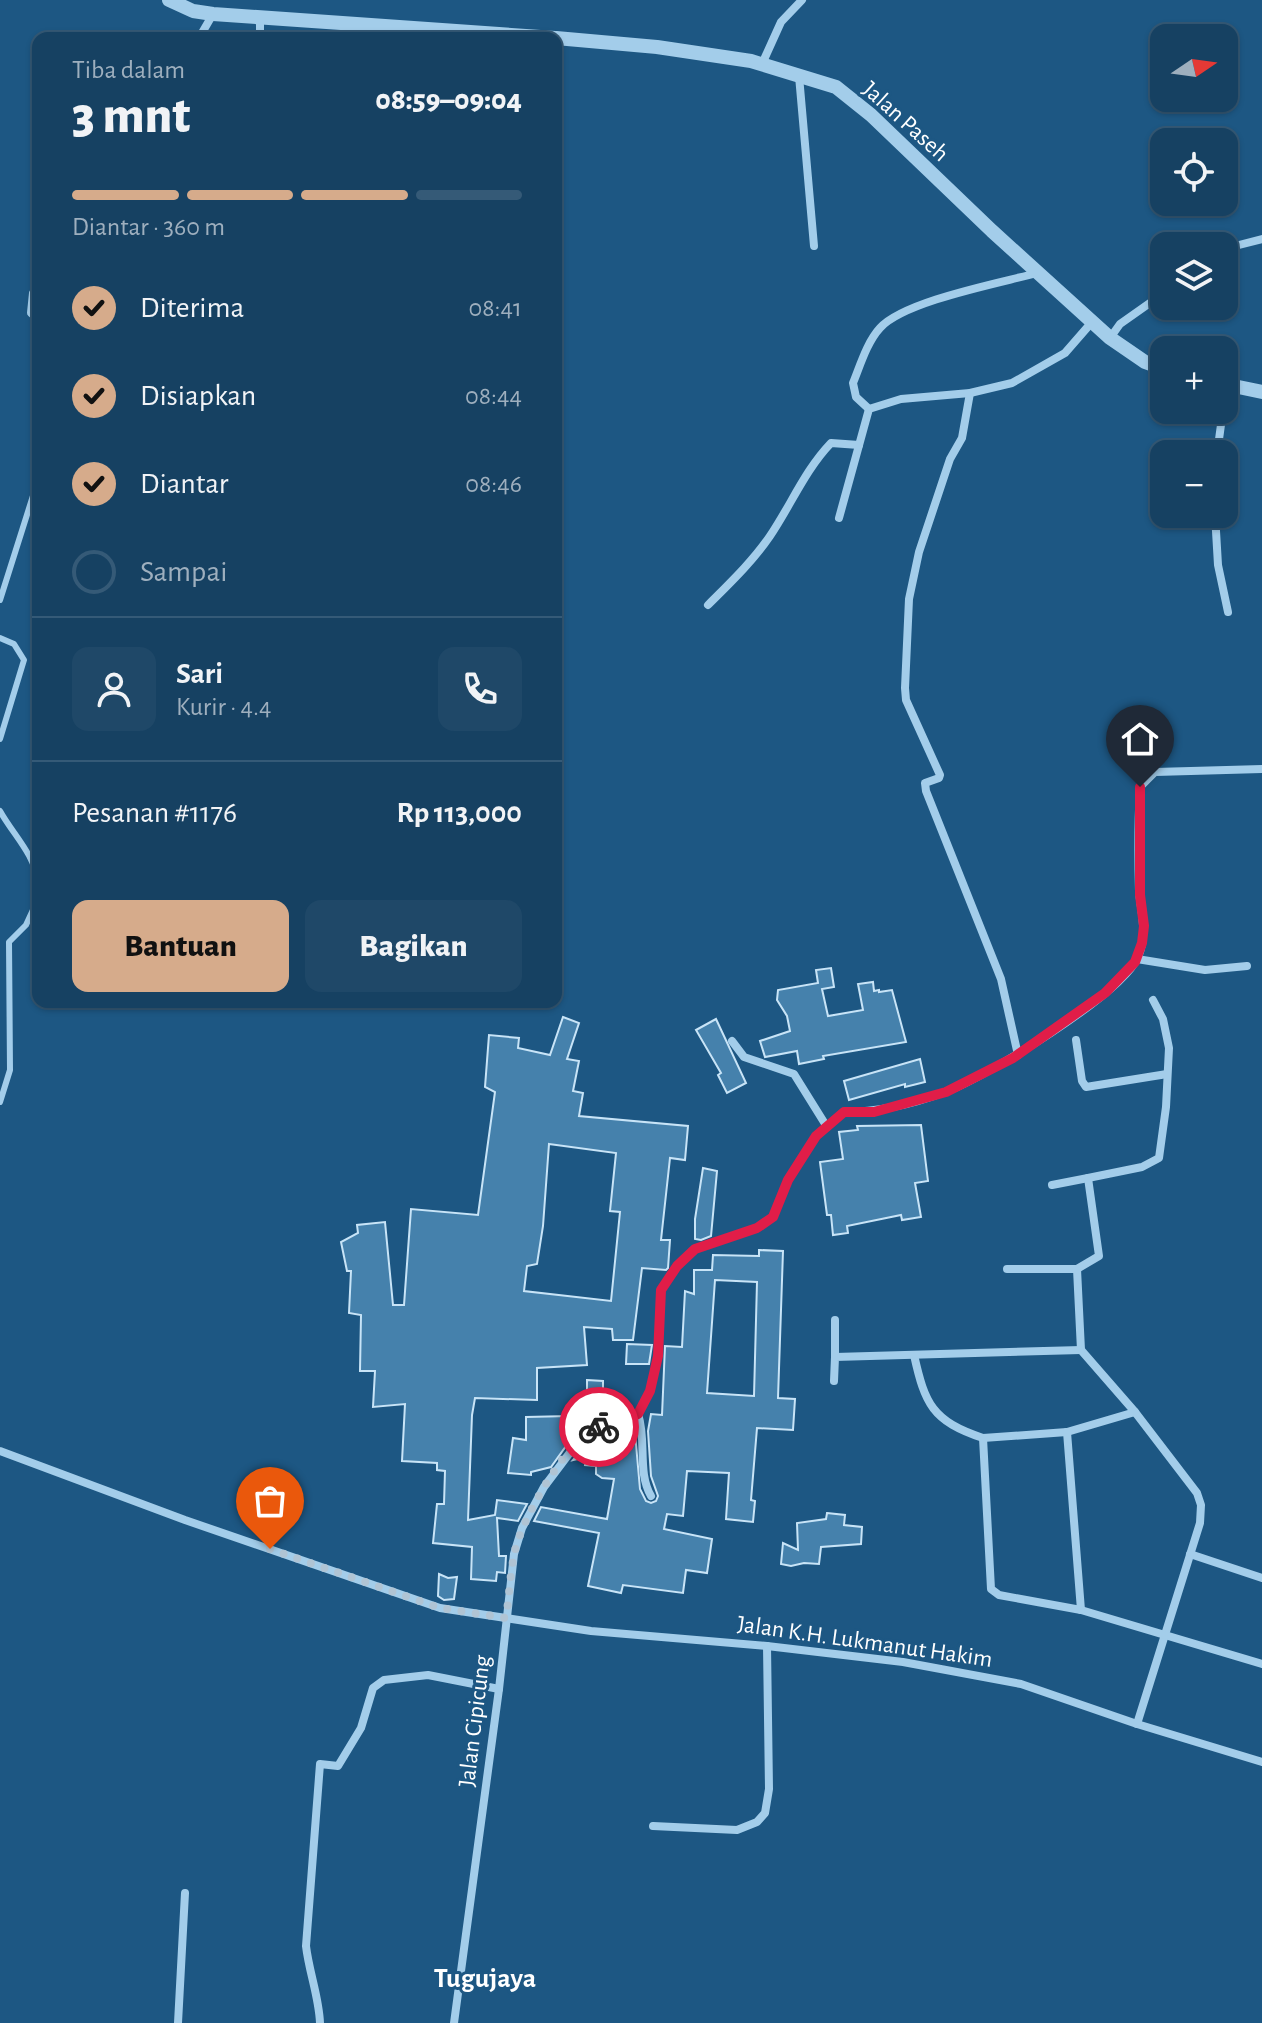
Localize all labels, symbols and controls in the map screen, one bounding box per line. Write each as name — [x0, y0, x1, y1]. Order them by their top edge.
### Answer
north arrow — [1150, 24, 1238, 112]
map controls — [1150, 24, 1238, 528]
text: Tiba dalam — [72, 57, 185, 83]
street label: Jalan Paseh — [858, 77, 953, 166]
text: 08:59–09:04 — [375, 85, 522, 115]
text: 3 mnt — [72, 90, 190, 142]
button: locate — [1150, 128, 1238, 216]
text: Diantar · 360 m — [72, 214, 225, 240]
button: layers — [1150, 232, 1238, 320]
icon: check — [72, 286, 116, 330]
text: Diterima — [140, 293, 244, 323]
text: 08:41 — [469, 295, 522, 321]
button: + — [1150, 336, 1238, 424]
icon: check — [72, 374, 116, 418]
text: Disiapkan — [140, 381, 256, 411]
text: 08:44 — [465, 383, 522, 409]
button: − — [1150, 440, 1238, 528]
icon: check — [72, 462, 116, 506]
text: Diantar — [140, 469, 229, 499]
text: 08:46 — [465, 471, 522, 497]
text: Sampai — [140, 557, 228, 587]
button: person — [72, 647, 156, 731]
button: phone — [438, 647, 522, 731]
text: Sari — [176, 659, 223, 689]
text: Kurir · 4.4 — [176, 694, 271, 720]
pin — [1106, 705, 1174, 787]
icon: home — [1118, 717, 1162, 761]
text: Pesanan #1176 — [72, 798, 237, 828]
text: Rp 113,000 — [397, 798, 522, 828]
button: Bantuan — [72, 900, 289, 992]
button: Bagikan — [305, 900, 522, 992]
courier — [559, 1387, 639, 1467]
icon: bike — [577, 1405, 621, 1449]
pin — [236, 1467, 304, 1549]
icon: bag — [248, 1479, 292, 1523]
street label: Jalan K.H. Lukmanut Hakim — [736, 1612, 994, 1672]
street label: Jalan Cipicung — [455, 1653, 495, 1788]
district label: Tugujaya — [434, 1965, 536, 1993]

